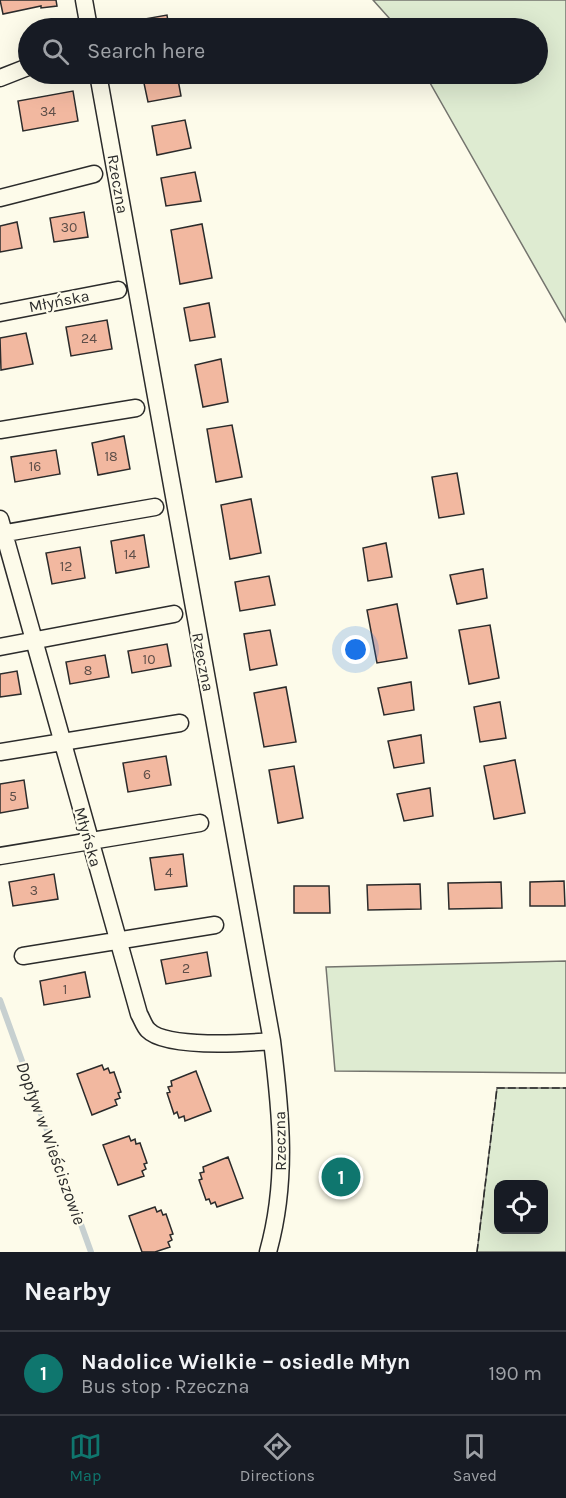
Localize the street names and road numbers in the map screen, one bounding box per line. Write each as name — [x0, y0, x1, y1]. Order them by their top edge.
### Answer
street label: Rzeczna — [103, 153, 133, 215]
street label: Młyńska — [27, 286, 91, 316]
street label: Rzeczna — [188, 631, 218, 693]
street label: Młyńska — [70, 805, 106, 869]
street label: Rzeczna — [270, 1111, 290, 1171]

